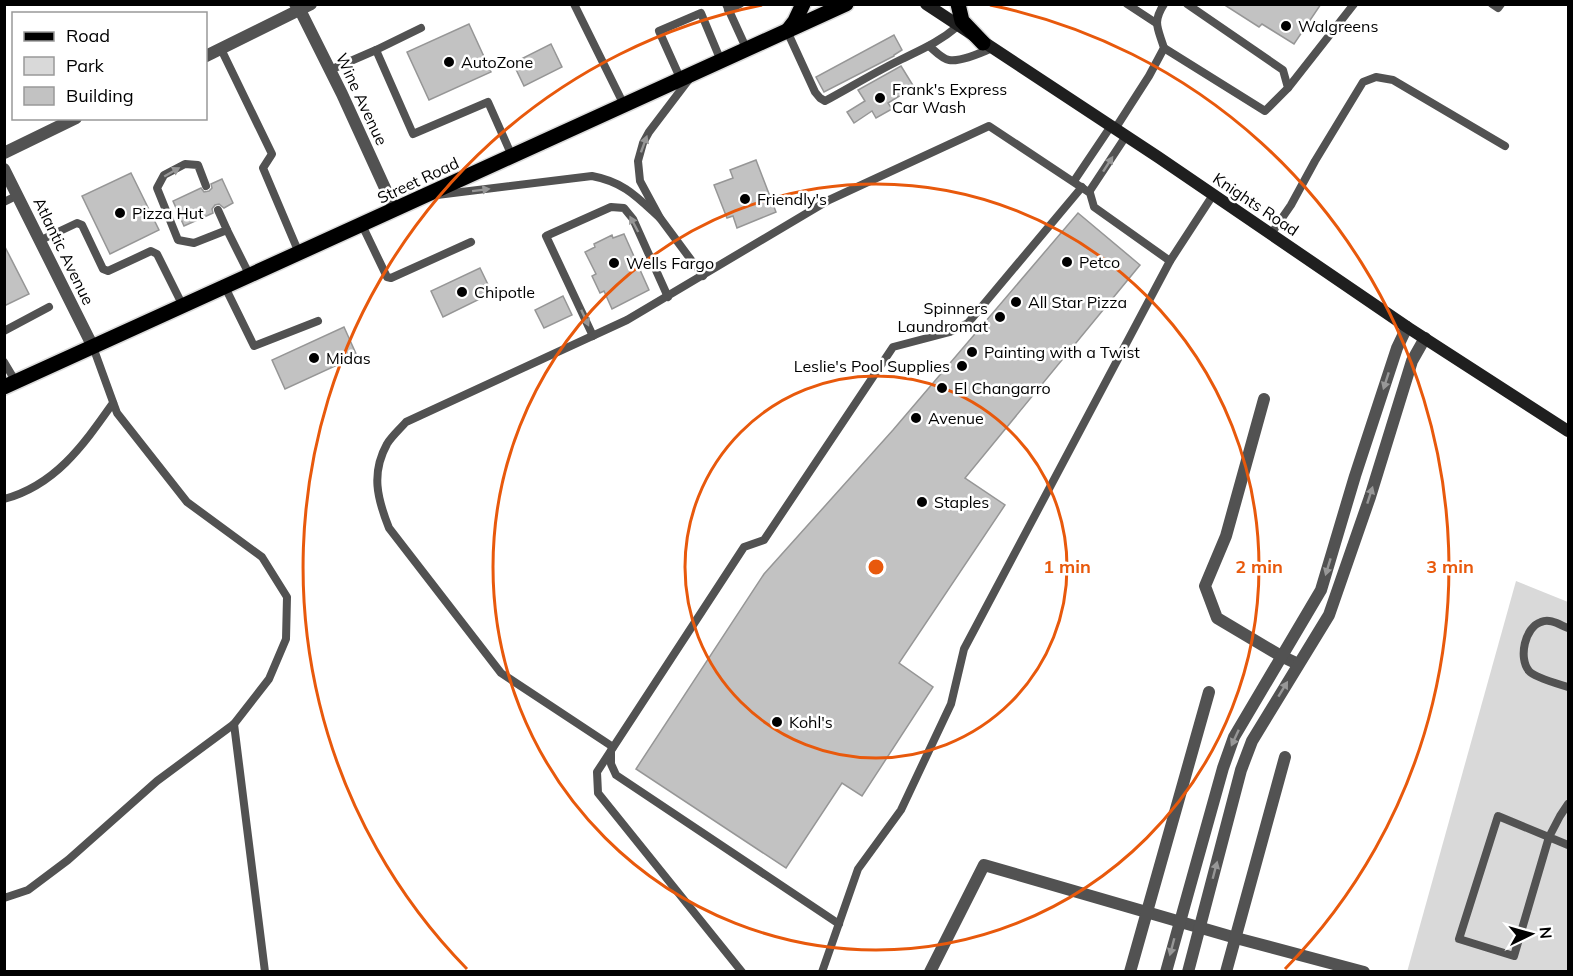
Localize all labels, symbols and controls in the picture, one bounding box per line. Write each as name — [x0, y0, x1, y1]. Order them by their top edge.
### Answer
legend — [12, 12, 207, 120]
place label: Walgreens — [1298, 16, 1378, 36]
marker: Walgreens — [1279, 19, 1293, 33]
text: Road — [66, 24, 110, 47]
street label: Wine Avenue — [332, 50, 392, 148]
place label: AutoZone — [461, 52, 533, 72]
text: Park — [66, 54, 105, 77]
marker: AutoZone — [442, 55, 456, 69]
place label: Frank's Express Car Wash — [892, 79, 1007, 117]
text: Building — [66, 84, 134, 107]
marker: Frank's Express Car Wash — [873, 91, 887, 105]
one-way arrow — [639, 135, 649, 153]
street label: Street Road — [374, 152, 462, 208]
one-way arrow — [1102, 156, 1113, 172]
one-way arrow — [164, 166, 180, 177]
street label: Knights Road — [1209, 168, 1303, 240]
one-way arrow — [472, 185, 491, 194]
place label: Friendly's — [757, 189, 827, 209]
marker: Friendly's — [738, 192, 752, 206]
street label: Atlantic Avenue — [29, 194, 99, 308]
place label: Pizza Hut — [132, 203, 204, 223]
marker: Pizza Hut — [113, 206, 127, 220]
one-way arrow — [630, 216, 639, 233]
place label: Petco — [1079, 252, 1120, 272]
place label: Wells Fargo — [626, 253, 714, 273]
marker: Petco — [1060, 255, 1074, 269]
marker: Wells Fargo — [607, 256, 621, 270]
place label: Chipotle — [474, 282, 535, 302]
marker: Chipotle — [455, 285, 469, 299]
place label: All Star Pizza — [1028, 292, 1127, 312]
marker: All Star Pizza — [1009, 295, 1023, 309]
place label: Spinners Laundromat — [897, 298, 988, 336]
one-way arrow — [580, 310, 589, 327]
marker: Spinners Laundromat — [993, 310, 1007, 324]
place label: Painting with a Twist — [984, 342, 1140, 362]
marker: Painting with a Twist — [965, 345, 979, 359]
place label: Midas — [326, 348, 371, 368]
marker: Midas — [307, 351, 321, 365]
place label: Leslie's Pool Supplies — [794, 356, 950, 376]
marker: Leslie's Pool Supplies — [955, 359, 969, 373]
one-way arrow — [1381, 372, 1390, 390]
place label: El Changarro — [954, 378, 1051, 398]
marker: El Changarro — [935, 381, 949, 395]
place label: Avenue — [928, 408, 984, 428]
marker: Avenue — [909, 411, 923, 425]
one-way arrow — [1366, 486, 1375, 504]
place label: Staples — [934, 492, 989, 512]
marker: Staples — [915, 495, 929, 509]
text: 1 min — [1043, 555, 1091, 578]
text: 2 min — [1235, 555, 1283, 578]
text: 3 min — [1426, 555, 1474, 578]
centre of rings — [866, 557, 886, 577]
one-way arrow — [1323, 558, 1332, 576]
one-way arrow — [1278, 681, 1289, 697]
place label: Kohl's — [789, 712, 833, 732]
marker: Kohl's — [770, 715, 784, 729]
one-way arrow — [1230, 729, 1240, 747]
one-way arrow — [1210, 861, 1220, 879]
north arrow — [1501, 904, 1561, 964]
text: N — [1535, 926, 1556, 940]
one-way arrow — [1167, 937, 1177, 956]

